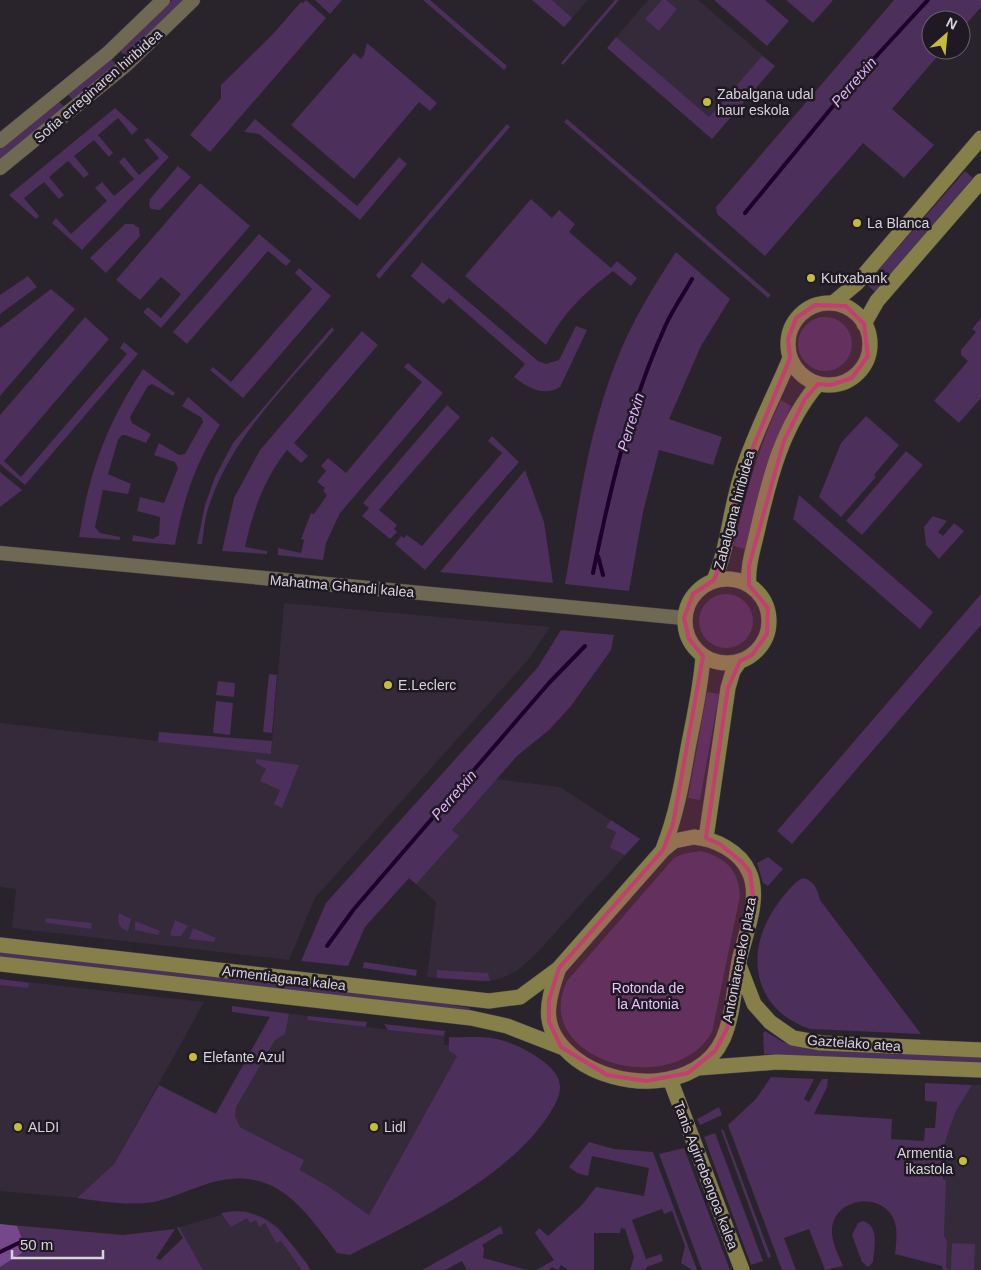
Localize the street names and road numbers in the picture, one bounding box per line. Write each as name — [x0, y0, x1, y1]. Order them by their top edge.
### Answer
street label: Sofia erreginaren hiribidea — [31, 26, 165, 146]
street label: Zabalgana hiribidea — [710, 448, 758, 571]
street label: Mahatma Ghandi kalea — [269, 572, 415, 600]
street label: Antoniareneko plaza — [719, 896, 759, 1024]
street label: Armentiagana kalea — [221, 962, 347, 994]
street label: Gaztelako atea — [806, 1032, 902, 1054]
street label: Tanis Agirrebengoa kalea — [670, 1099, 742, 1251]

